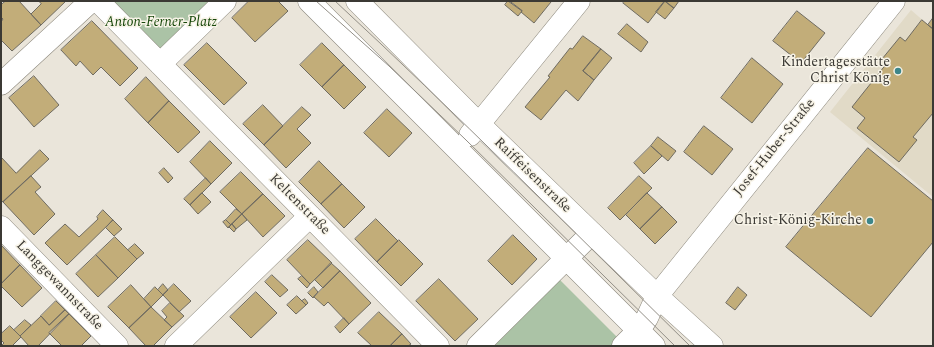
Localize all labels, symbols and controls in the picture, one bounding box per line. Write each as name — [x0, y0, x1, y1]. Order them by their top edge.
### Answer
park label: Anton-Ferner-Platz — [105, 15, 217, 31]
place label: Kindertagesstätte Christ König — [781, 55, 890, 88]
marker: Kindertagesstätte Christ König — [893, 66, 903, 76]
street label: Josef-Huber-Straße — [731, 96, 819, 200]
street label: Raiffeisenstraße — [490, 135, 574, 217]
street label: Keltenstraße — [265, 171, 333, 239]
place label: Christ-König-Kirche — [734, 213, 862, 229]
marker: Christ-König-Kirche — [865, 216, 875, 226]
street label: Langgewannstraße — [12, 238, 106, 334]

